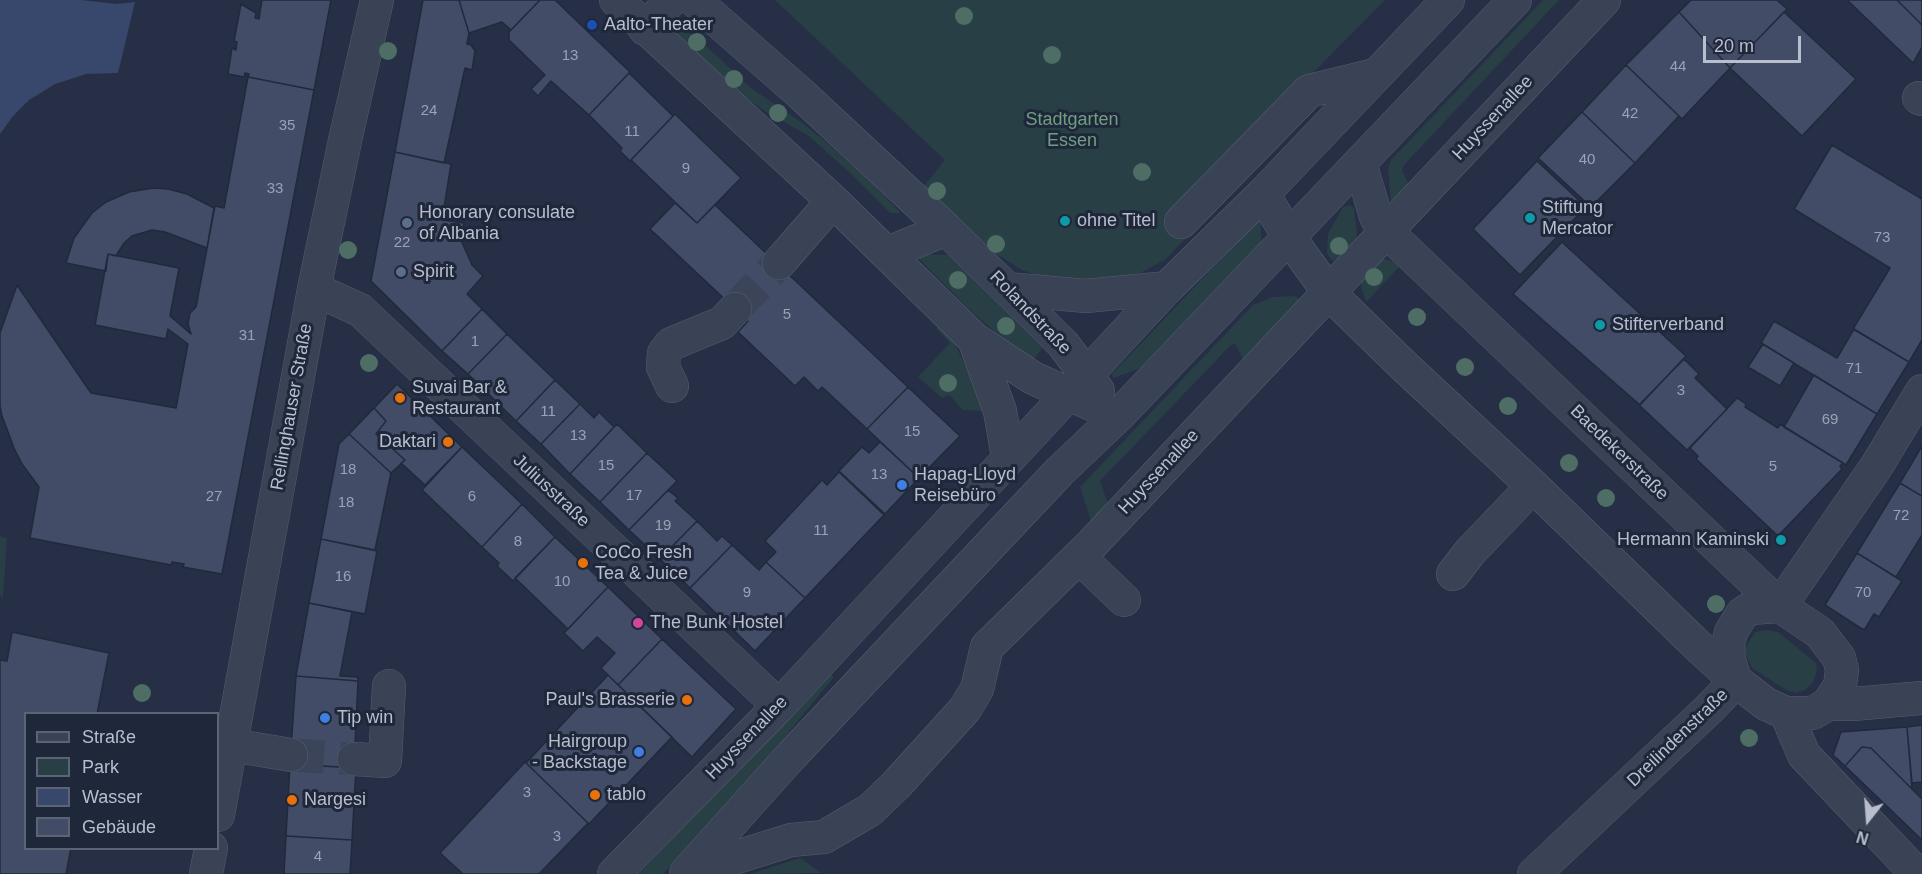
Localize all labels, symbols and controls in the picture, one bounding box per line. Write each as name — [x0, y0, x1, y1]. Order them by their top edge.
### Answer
place label: Aalto-Theater — [604, 14, 713, 36]
marker: Aalto-Theater — [585, 18, 599, 32]
scale bar — [1706, 24, 1804, 62]
text: 20 m — [1714, 36, 1754, 56]
house number: 13 — [562, 47, 578, 65]
house number: 44 — [1670, 58, 1686, 76]
street label: Huyssenallee — [1448, 71, 1538, 165]
house number: 24 — [421, 102, 437, 120]
house number: 42 — [1622, 105, 1638, 123]
park label: Stadtgarten Essen — [1025, 109, 1119, 152]
house number: 35 — [279, 117, 295, 135]
house number: 11 — [624, 123, 640, 141]
house number: 40 — [1579, 151, 1595, 169]
house number: 9 — [682, 160, 690, 178]
house number: 33 — [267, 180, 283, 198]
place label: Stiftung Mercator — [1542, 197, 1613, 240]
place label: Honorary consulate of Albania — [419, 202, 575, 244]
place label: ohne Titel — [1077, 210, 1155, 232]
marker: Stiftung Mercator — [1523, 211, 1537, 225]
marker: ohne Titel — [1058, 214, 1072, 228]
marker: Honorary consulate of Albania — [400, 216, 414, 230]
house number: 73 — [1874, 229, 1890, 247]
house number: 22 — [394, 234, 410, 252]
place label: Spirit — [413, 261, 454, 283]
marker: Spirit — [394, 265, 408, 279]
street label: Rolandstraße — [985, 267, 1075, 359]
house number: 5 — [783, 306, 791, 324]
place label: Stifterverband — [1612, 314, 1724, 336]
marker: Stifterverband — [1593, 318, 1607, 332]
street label: Rellinghauser Straße — [267, 322, 317, 492]
house number: 31 — [239, 327, 255, 345]
house number: 1 — [471, 333, 479, 351]
house number: 71 — [1846, 360, 1862, 378]
place label: Suvai Bar & Restaurant — [412, 377, 507, 420]
house number: 3 — [1677, 382, 1685, 400]
marker: Suvai Bar & Restaurant — [393, 391, 407, 405]
street label: Baedekerstraße — [1565, 401, 1673, 505]
house number: 11 — [540, 403, 556, 421]
house number: 69 — [1822, 411, 1838, 429]
house number: 15 — [904, 423, 920, 441]
street label: Huyssenallee — [1114, 425, 1204, 519]
house number: 13 — [570, 427, 586, 445]
place label: Daktari — [379, 431, 436, 453]
marker: Daktari — [441, 435, 455, 449]
street label: Juliusstraße — [508, 450, 594, 532]
house number: 15 — [598, 457, 614, 475]
house number: 5 — [1769, 458, 1777, 476]
house number: 18 — [340, 461, 356, 479]
place label: Hapag-Lloyd Reisebüro — [914, 464, 1016, 506]
house number: 13 — [871, 466, 887, 484]
marker: Hapag-Lloyd Reisebüro — [895, 478, 909, 492]
house number: 17 — [626, 487, 642, 505]
house number: 27 — [206, 488, 222, 506]
house number: 6 — [468, 488, 476, 506]
house number: 18 — [338, 494, 354, 512]
house number: 72 — [1893, 507, 1909, 525]
house number: 19 — [655, 517, 671, 535]
house number: 11 — [813, 522, 829, 540]
place label: Hermann Kaminski — [1617, 529, 1769, 551]
house number: 8 — [514, 533, 522, 551]
marker: Hermann Kaminski — [1774, 533, 1788, 547]
place label: CoCo Fresh Tea & Juice — [595, 542, 692, 584]
marker: CoCo Fresh Tea & Juice — [576, 556, 590, 570]
house number: 16 — [335, 568, 351, 586]
house number: 10 — [554, 573, 570, 591]
house number: 9 — [743, 584, 751, 602]
house number: 70 — [1855, 584, 1871, 602]
place label: The Bunk Hostel — [650, 612, 783, 634]
marker: The Bunk Hostel — [631, 616, 645, 630]
street label: Dreilindenstraße — [1623, 684, 1733, 792]
place label: Paul's Brasserie — [546, 689, 675, 711]
street label: Huyssenallee — [702, 692, 792, 784]
marker: Paul's Brasserie — [680, 693, 694, 707]
place label: Tip win — [337, 707, 393, 729]
marker: Tip win — [318, 711, 332, 725]
legend — [24, 712, 219, 850]
text: Straße — [82, 727, 136, 747]
place label: Hairgroup - Backstage — [532, 731, 627, 774]
marker: Hairgroup - Backstage — [632, 745, 646, 759]
text: Park — [82, 757, 119, 777]
house number: 3 — [523, 784, 531, 802]
place label: tablo — [607, 784, 646, 806]
text: Wasser — [82, 787, 142, 807]
marker: tablo — [588, 788, 602, 802]
place label: Nargesi — [304, 789, 366, 811]
north arrow — [1838, 790, 1898, 850]
marker: Nargesi — [285, 793, 299, 807]
text: Gebäude — [82, 817, 156, 837]
house number: 3 — [553, 828, 561, 846]
text: N — [1855, 828, 1871, 848]
house number: 4 — [314, 848, 322, 866]

